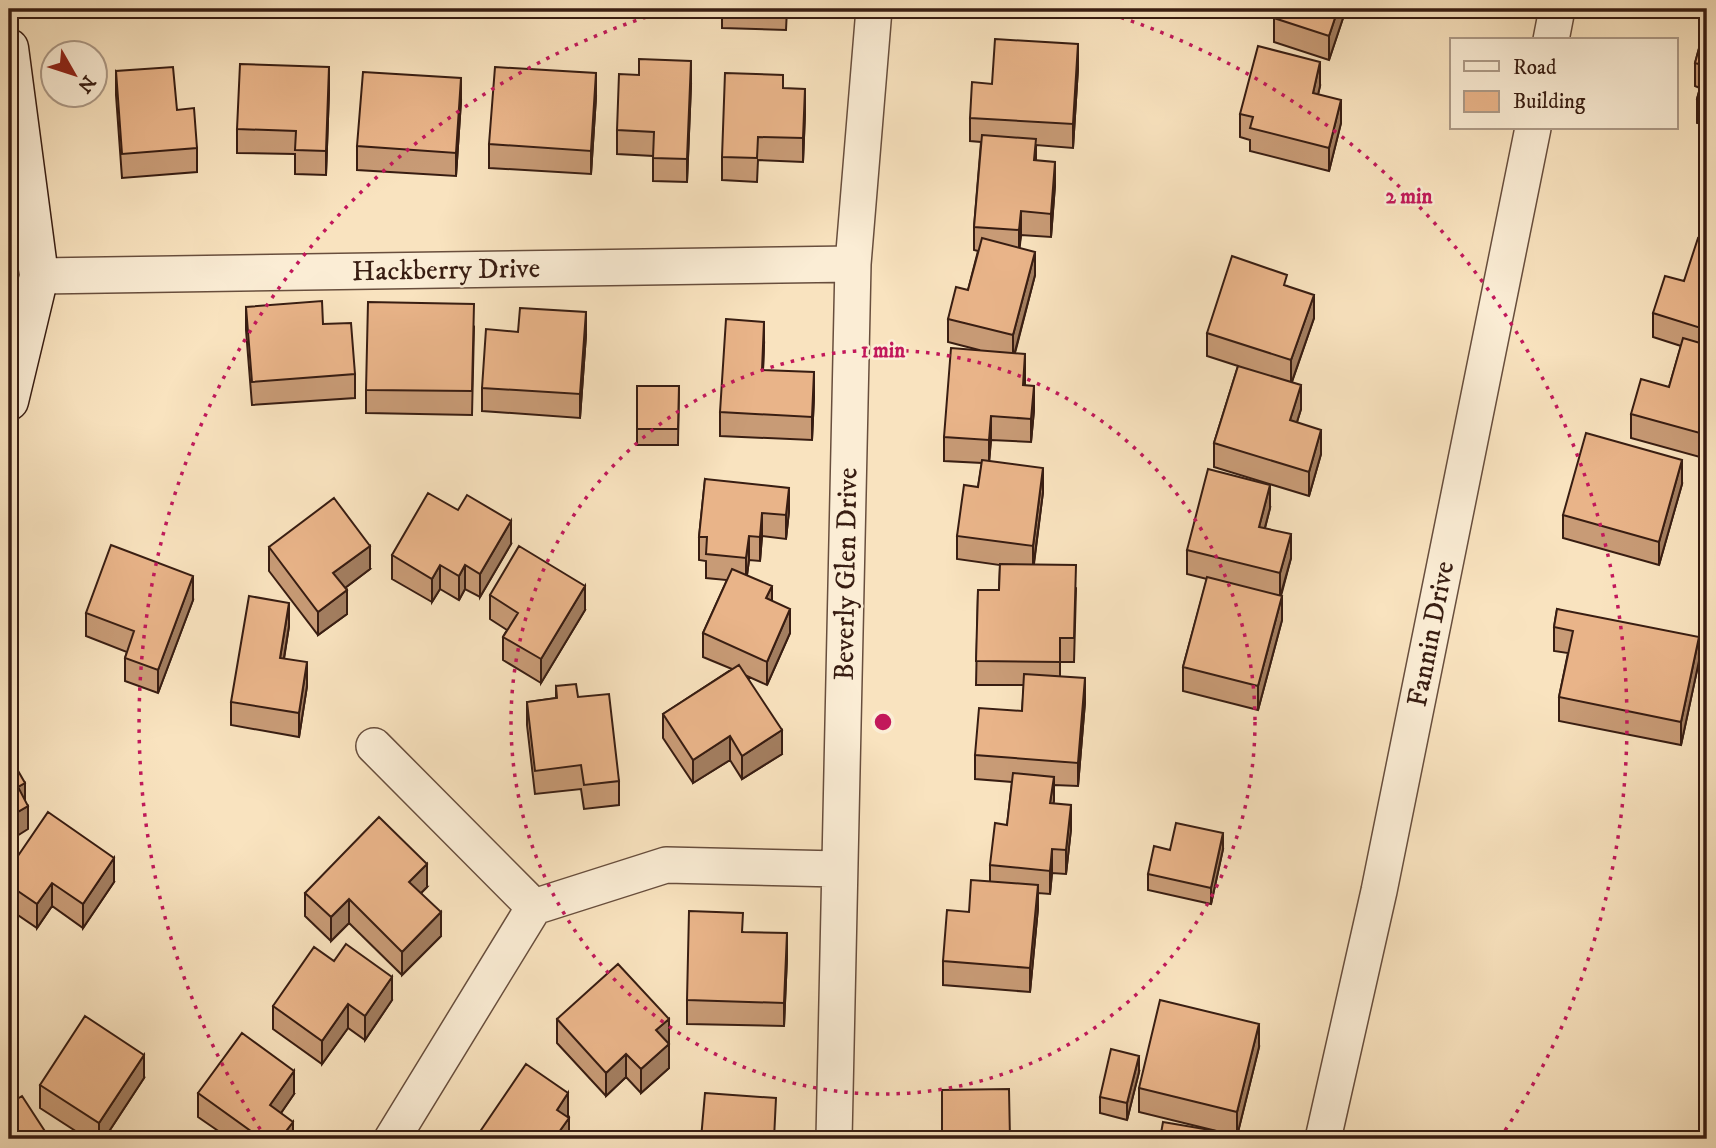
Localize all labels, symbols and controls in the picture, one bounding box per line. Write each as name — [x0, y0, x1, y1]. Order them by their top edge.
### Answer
north arrow — [38, 38, 108, 108]
legend — [1450, 38, 1678, 130]
text: Road — [1513, 55, 1557, 81]
text: N — [72, 70, 100, 97]
text: Building — [1513, 89, 1586, 115]
text: 2 min — [1386, 184, 1434, 210]
street label: Hackberry Drive — [352, 251, 540, 289]
text: 1 min — [861, 338, 906, 364]
street label: Beverly Glen Drive — [827, 467, 865, 681]
street label: Fannin Drive — [1400, 558, 1462, 710]
centre of rings — [871, 710, 895, 734]

